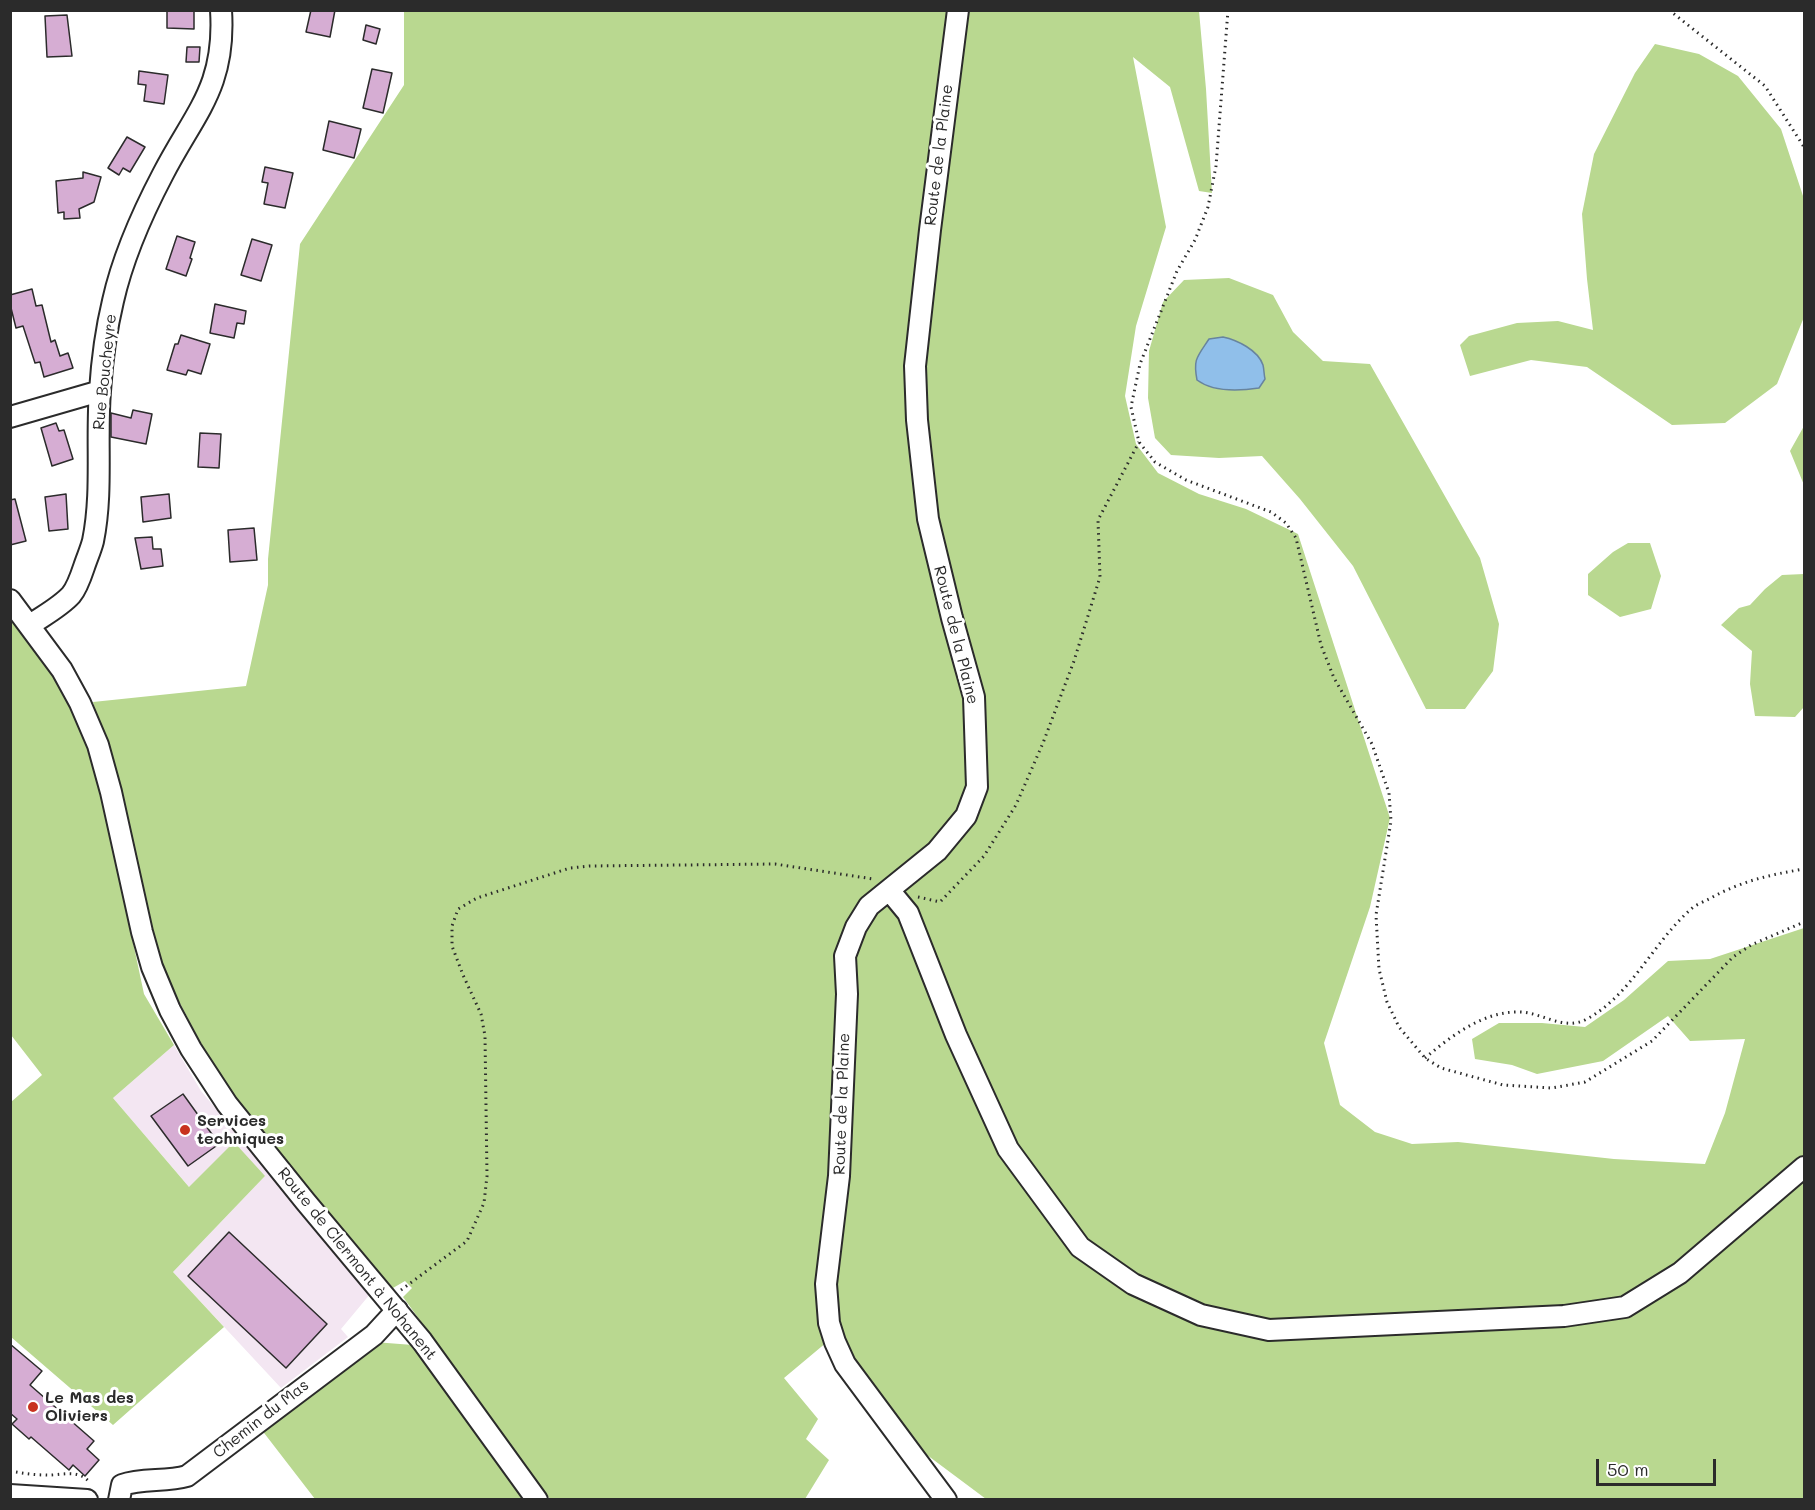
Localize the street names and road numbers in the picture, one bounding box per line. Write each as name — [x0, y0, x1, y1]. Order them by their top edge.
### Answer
street label: Route de la Plaine — [921, 83, 957, 227]
street label: Rue Boucheyre — [89, 313, 121, 431]
street label: Route de la Plaine — [929, 564, 983, 706]
street label: Route de la Plaine — [830, 1033, 854, 1175]
street label: Route de Clermont à Nohanent — [273, 1164, 441, 1364]
street label: Chemin du Mas — [209, 1376, 313, 1462]

